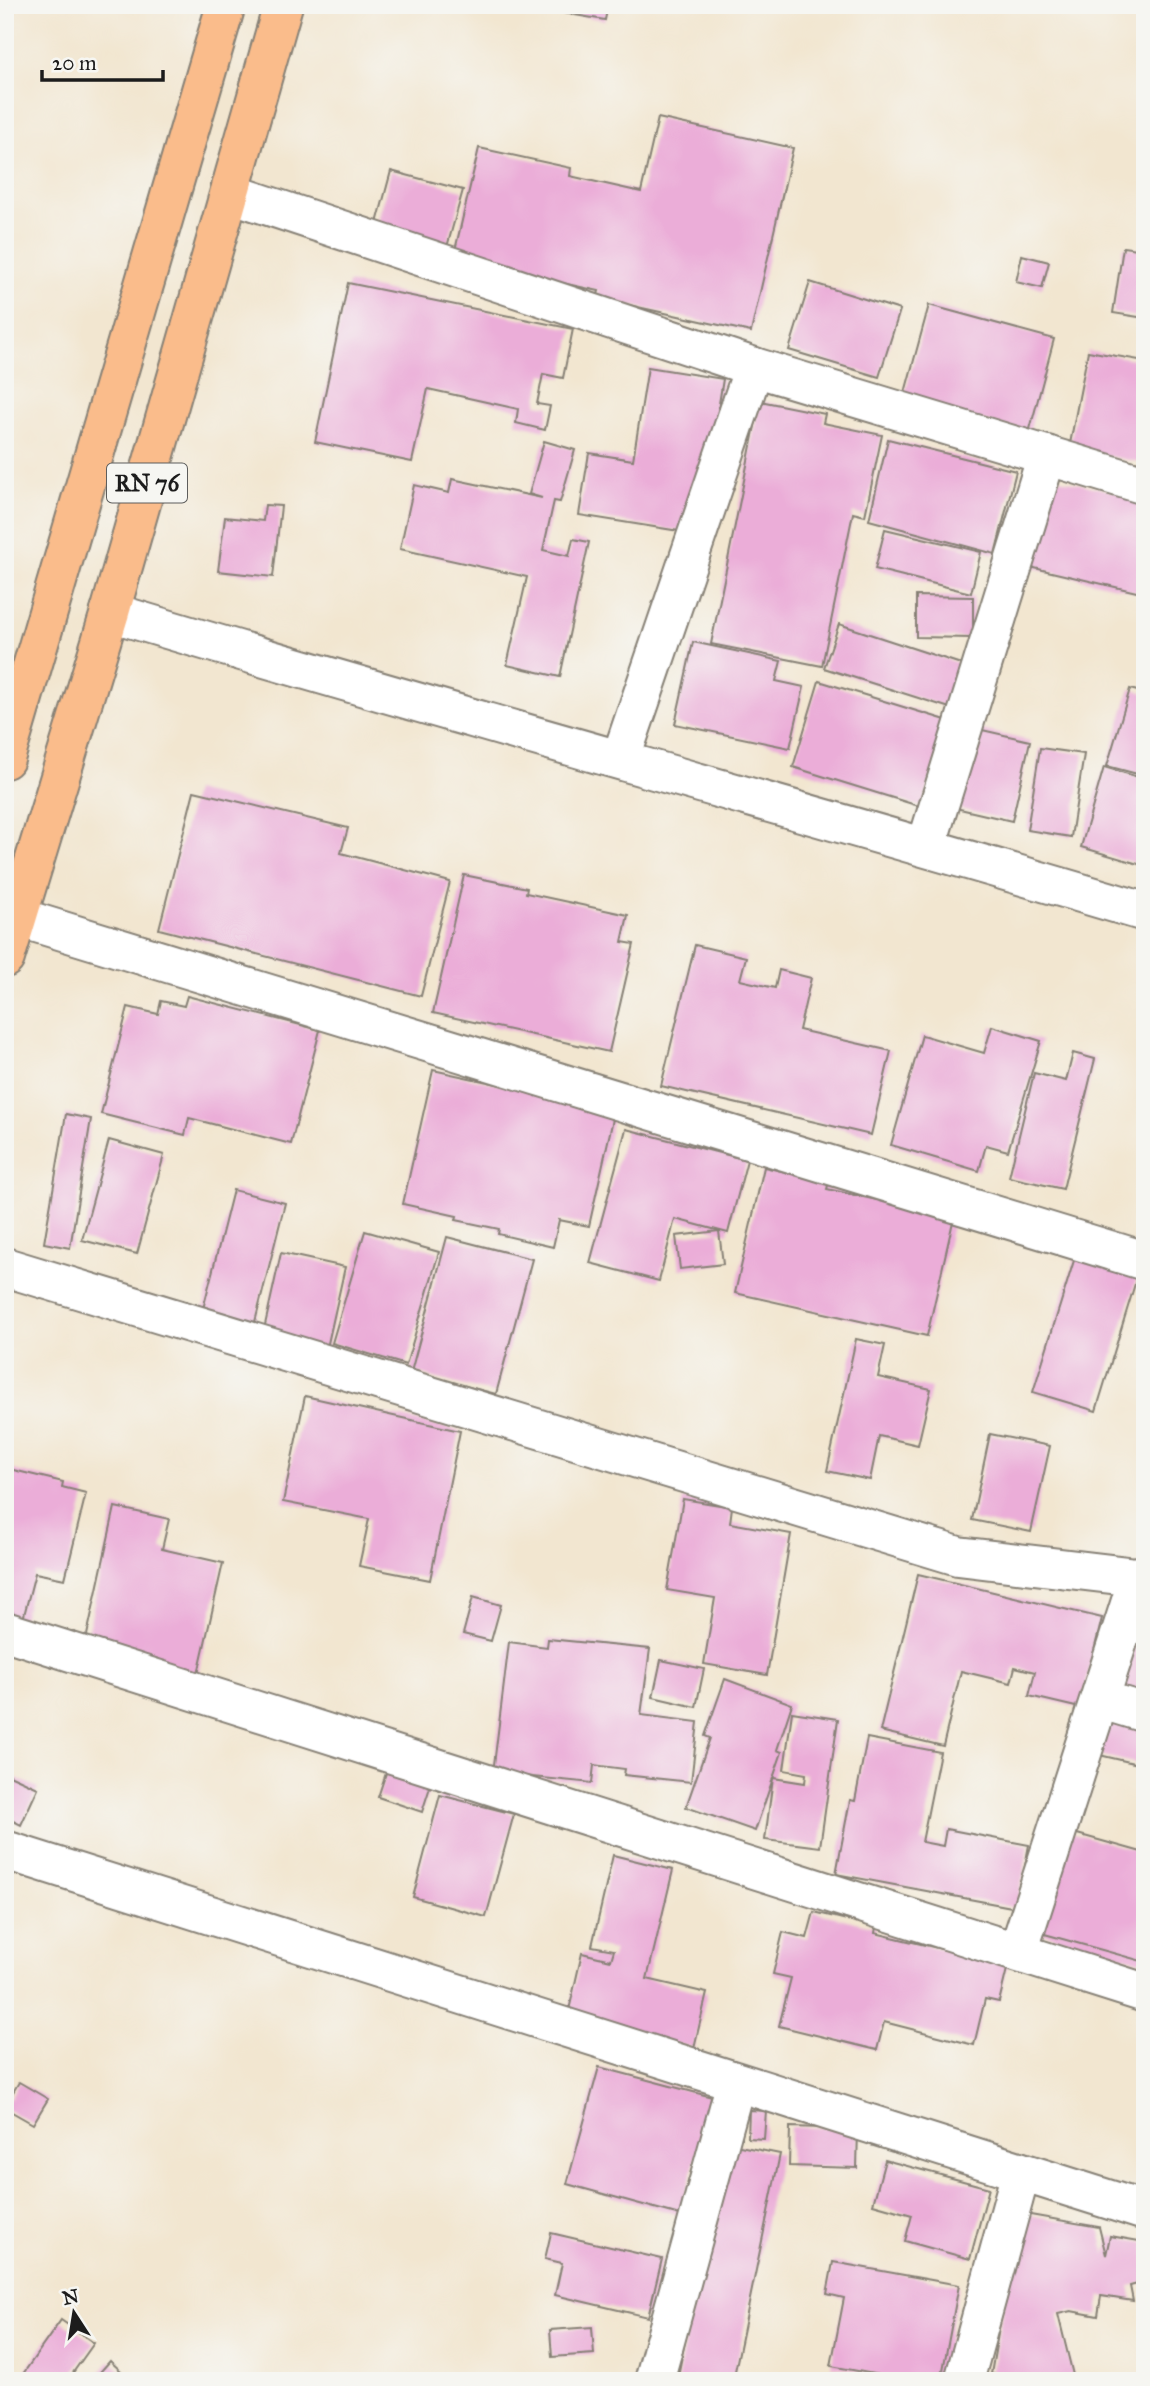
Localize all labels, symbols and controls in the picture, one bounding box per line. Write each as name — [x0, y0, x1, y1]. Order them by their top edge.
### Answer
scale bar — [42, 38, 163, 82]
text: 20 m — [52, 50, 97, 76]
road number: RN 76 — [107, 463, 187, 503]
north arrow — [38, 2278, 108, 2348]
text: N — [60, 2284, 81, 2310]

